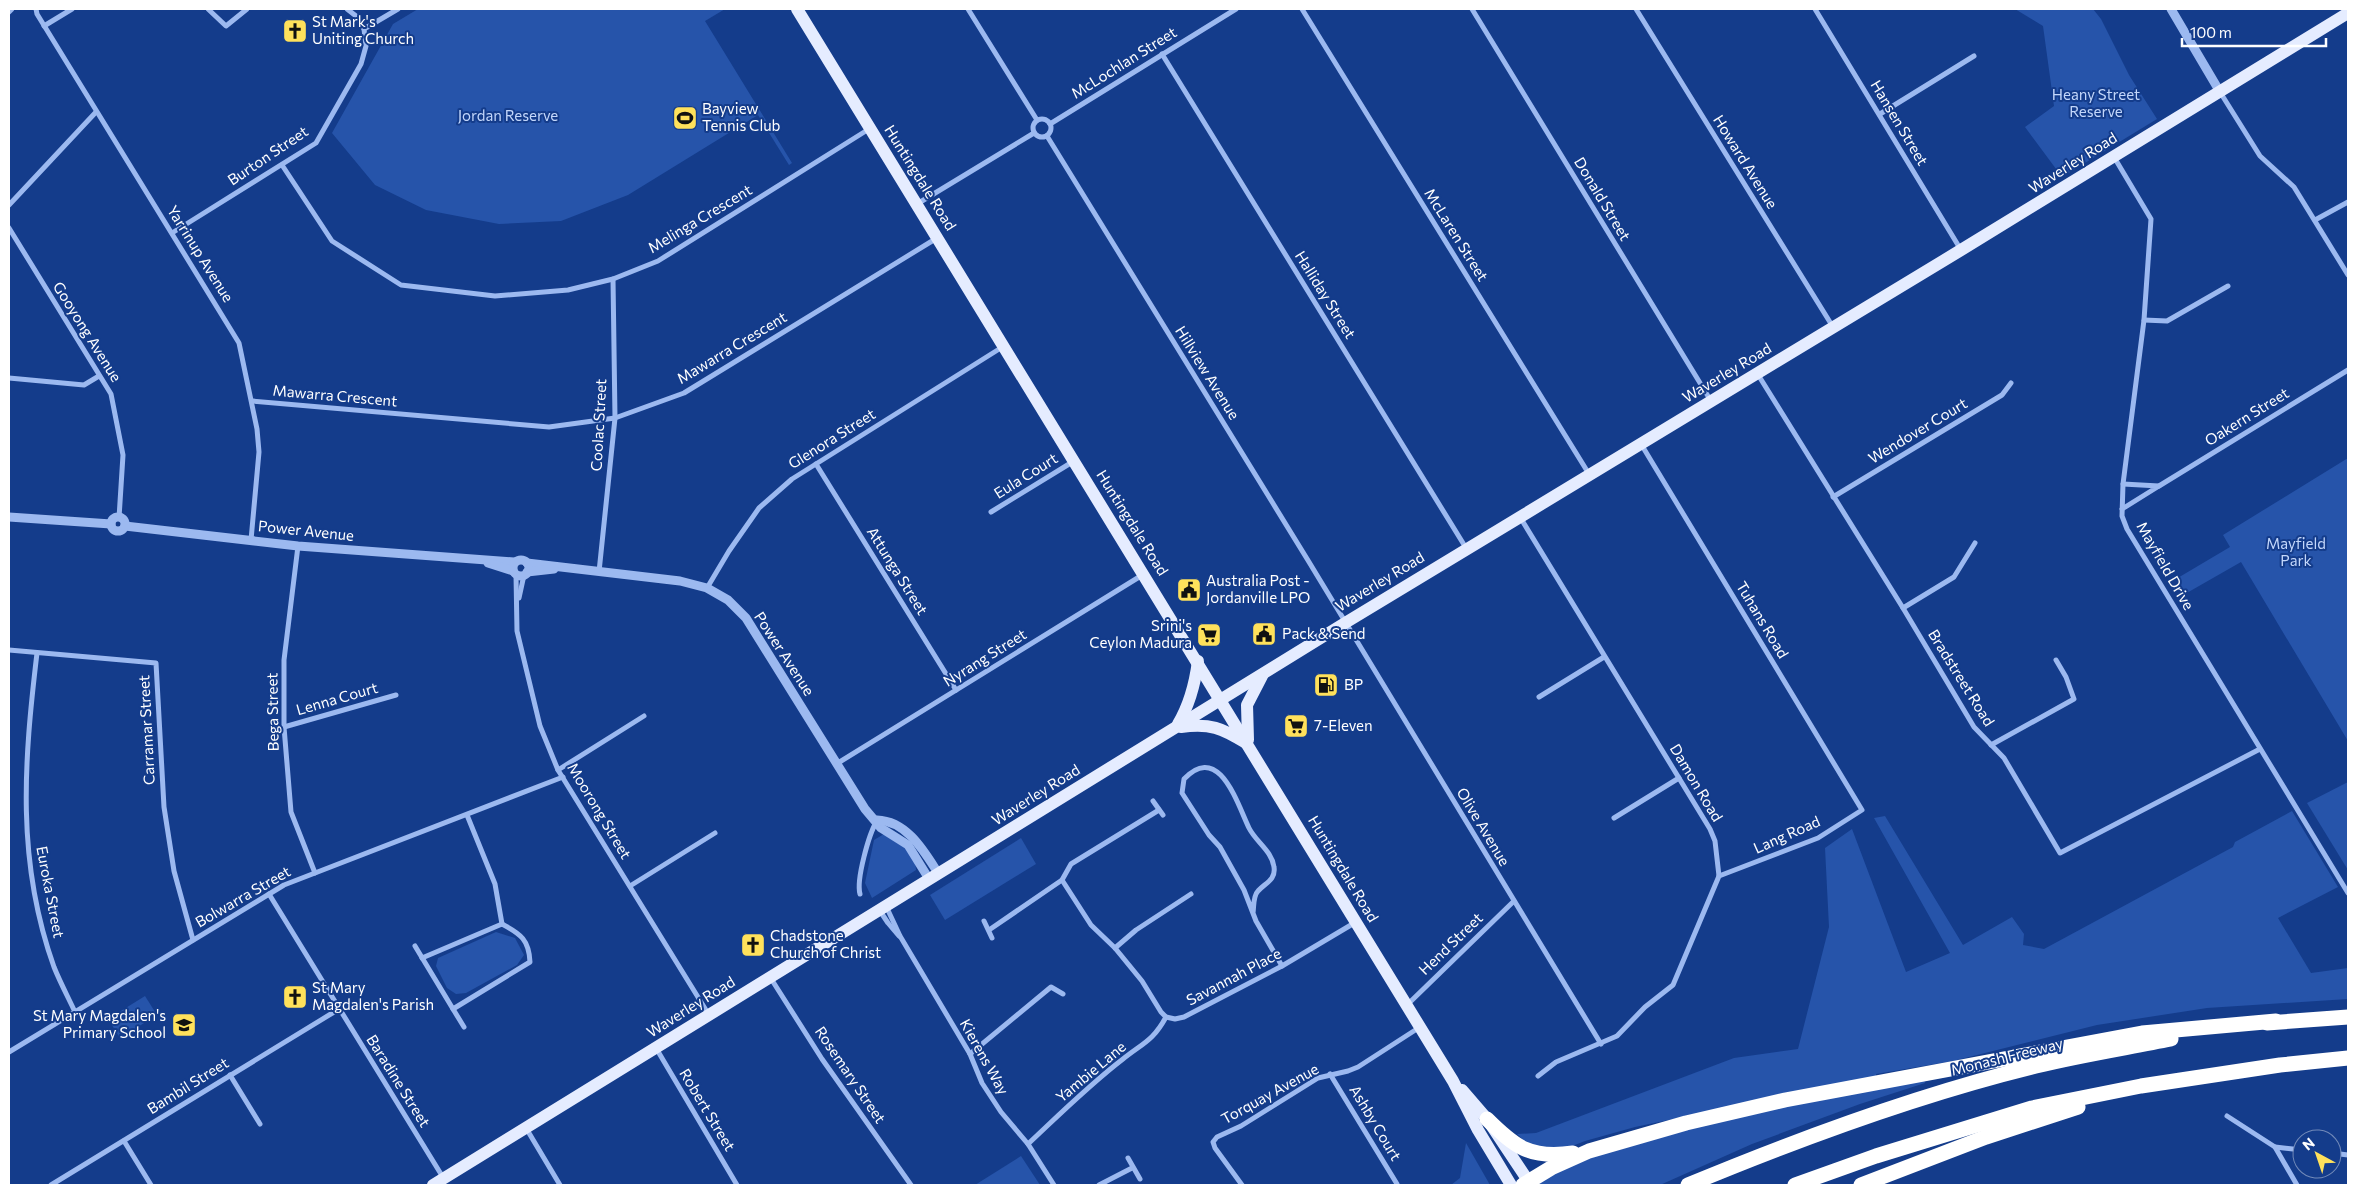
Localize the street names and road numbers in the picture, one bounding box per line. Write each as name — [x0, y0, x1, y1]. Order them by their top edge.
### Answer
street label: McLochlan Street — [1067, 23, 1179, 102]
street label: Hansen Street — [1867, 77, 1932, 168]
street label: Howard Avenue — [1710, 111, 1782, 212]
street label: Huntingdale Road — [881, 121, 961, 234]
street label: Burton Street — [224, 122, 311, 189]
street label: Waverley Road — [2025, 128, 2120, 196]
street label: Donald Street — [1571, 153, 1635, 243]
street label: Melinga Crescent — [644, 180, 755, 256]
street label: McLaren Street — [1421, 185, 1492, 284]
street label: Yarrinup Avenue — [164, 202, 238, 305]
street label: Halliday Street — [1292, 247, 1360, 342]
street label: Gooyong Avenue — [50, 278, 126, 385]
street label: Mawarra Crescent — [673, 307, 790, 387]
street label: Hillview Avenue — [1172, 322, 1244, 423]
street label: Waverley Road — [1679, 338, 1774, 406]
street label: Coolac Street — [587, 378, 609, 472]
street label: Mawarra Crescent — [272, 381, 398, 409]
street label: Oakern Street — [2201, 383, 2292, 449]
street label: Wendover Court — [1865, 394, 1970, 467]
street label: Glenora Street — [785, 404, 878, 472]
street label: Eula Court — [990, 449, 1061, 502]
street label: Huntingdale Road — [1093, 466, 1173, 579]
street label: Power Avenue — [257, 516, 355, 544]
street label: Mayfield Drive — [2133, 518, 2198, 613]
street label: Attunga Street — [864, 523, 932, 618]
street label: Waverley Road — [1332, 547, 1427, 615]
street label: Tuhans Road — [1733, 578, 1793, 661]
street label: Power Avenue — [751, 608, 819, 699]
street label: Nyrang Street — [940, 624, 1029, 690]
street label: Bradstreet Road — [1925, 626, 1999, 729]
street label: Bega Street — [262, 672, 282, 752]
street label: Carramar Street — [134, 675, 158, 785]
street label: Lenna Court — [294, 678, 380, 718]
street label: Damon Road — [1667, 740, 1727, 825]
street label: Moorong Street — [564, 759, 636, 862]
street label: Waverley Road — [988, 760, 1083, 828]
street label: Olive Avenue — [1453, 784, 1514, 869]
street label: Lang Road — [1750, 811, 1823, 857]
street label: Huntingdale Road — [1305, 812, 1383, 925]
street label: Euroka Street — [33, 844, 69, 939]
street label: Bolwarra Street — [192, 862, 293, 931]
street label: Hend Street — [1415, 908, 1486, 978]
street label: Savannah Place — [1183, 944, 1284, 1009]
street label: Waverley Road — [643, 972, 738, 1040]
street label: Kierens Way — [957, 1016, 1013, 1098]
street label: Rosemary Street — [812, 1023, 890, 1126]
street label: Baradine Street — [363, 1031, 434, 1130]
street label: Monash Freeway — [1949, 1033, 2065, 1079]
street label: Yambie Lane — [1052, 1037, 1129, 1106]
street label: Bambil Street — [144, 1053, 231, 1117]
street label: Torquay Avenue — [1218, 1059, 1321, 1127]
street label: Robert Street — [676, 1065, 739, 1154]
street label: Ashby Court — [1346, 1081, 1405, 1163]

